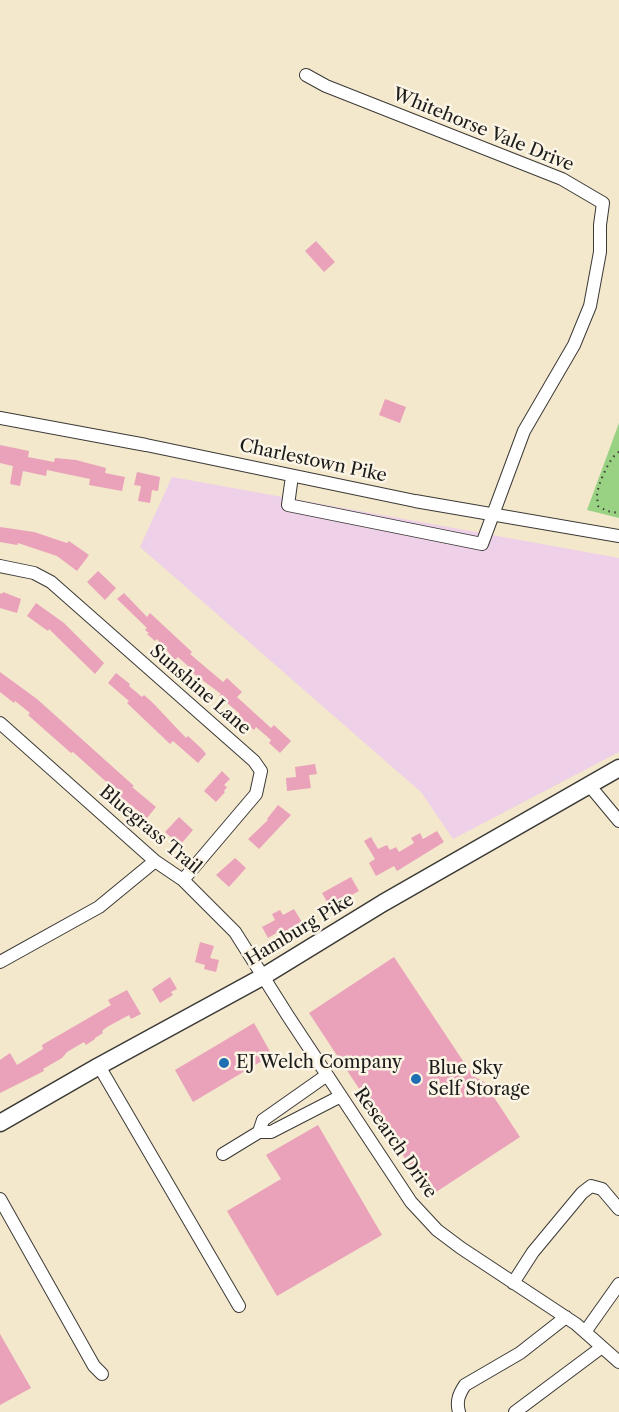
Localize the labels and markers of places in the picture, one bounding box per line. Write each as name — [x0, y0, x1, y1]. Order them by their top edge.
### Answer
place label: EJ Welch Company — [236, 1052, 402, 1074]
marker: EJ Welch Company — [217, 1056, 231, 1070]
place label: Blue Sky Self Storage — [428, 1058, 530, 1100]
marker: Blue Sky Self Storage — [409, 1072, 423, 1086]

